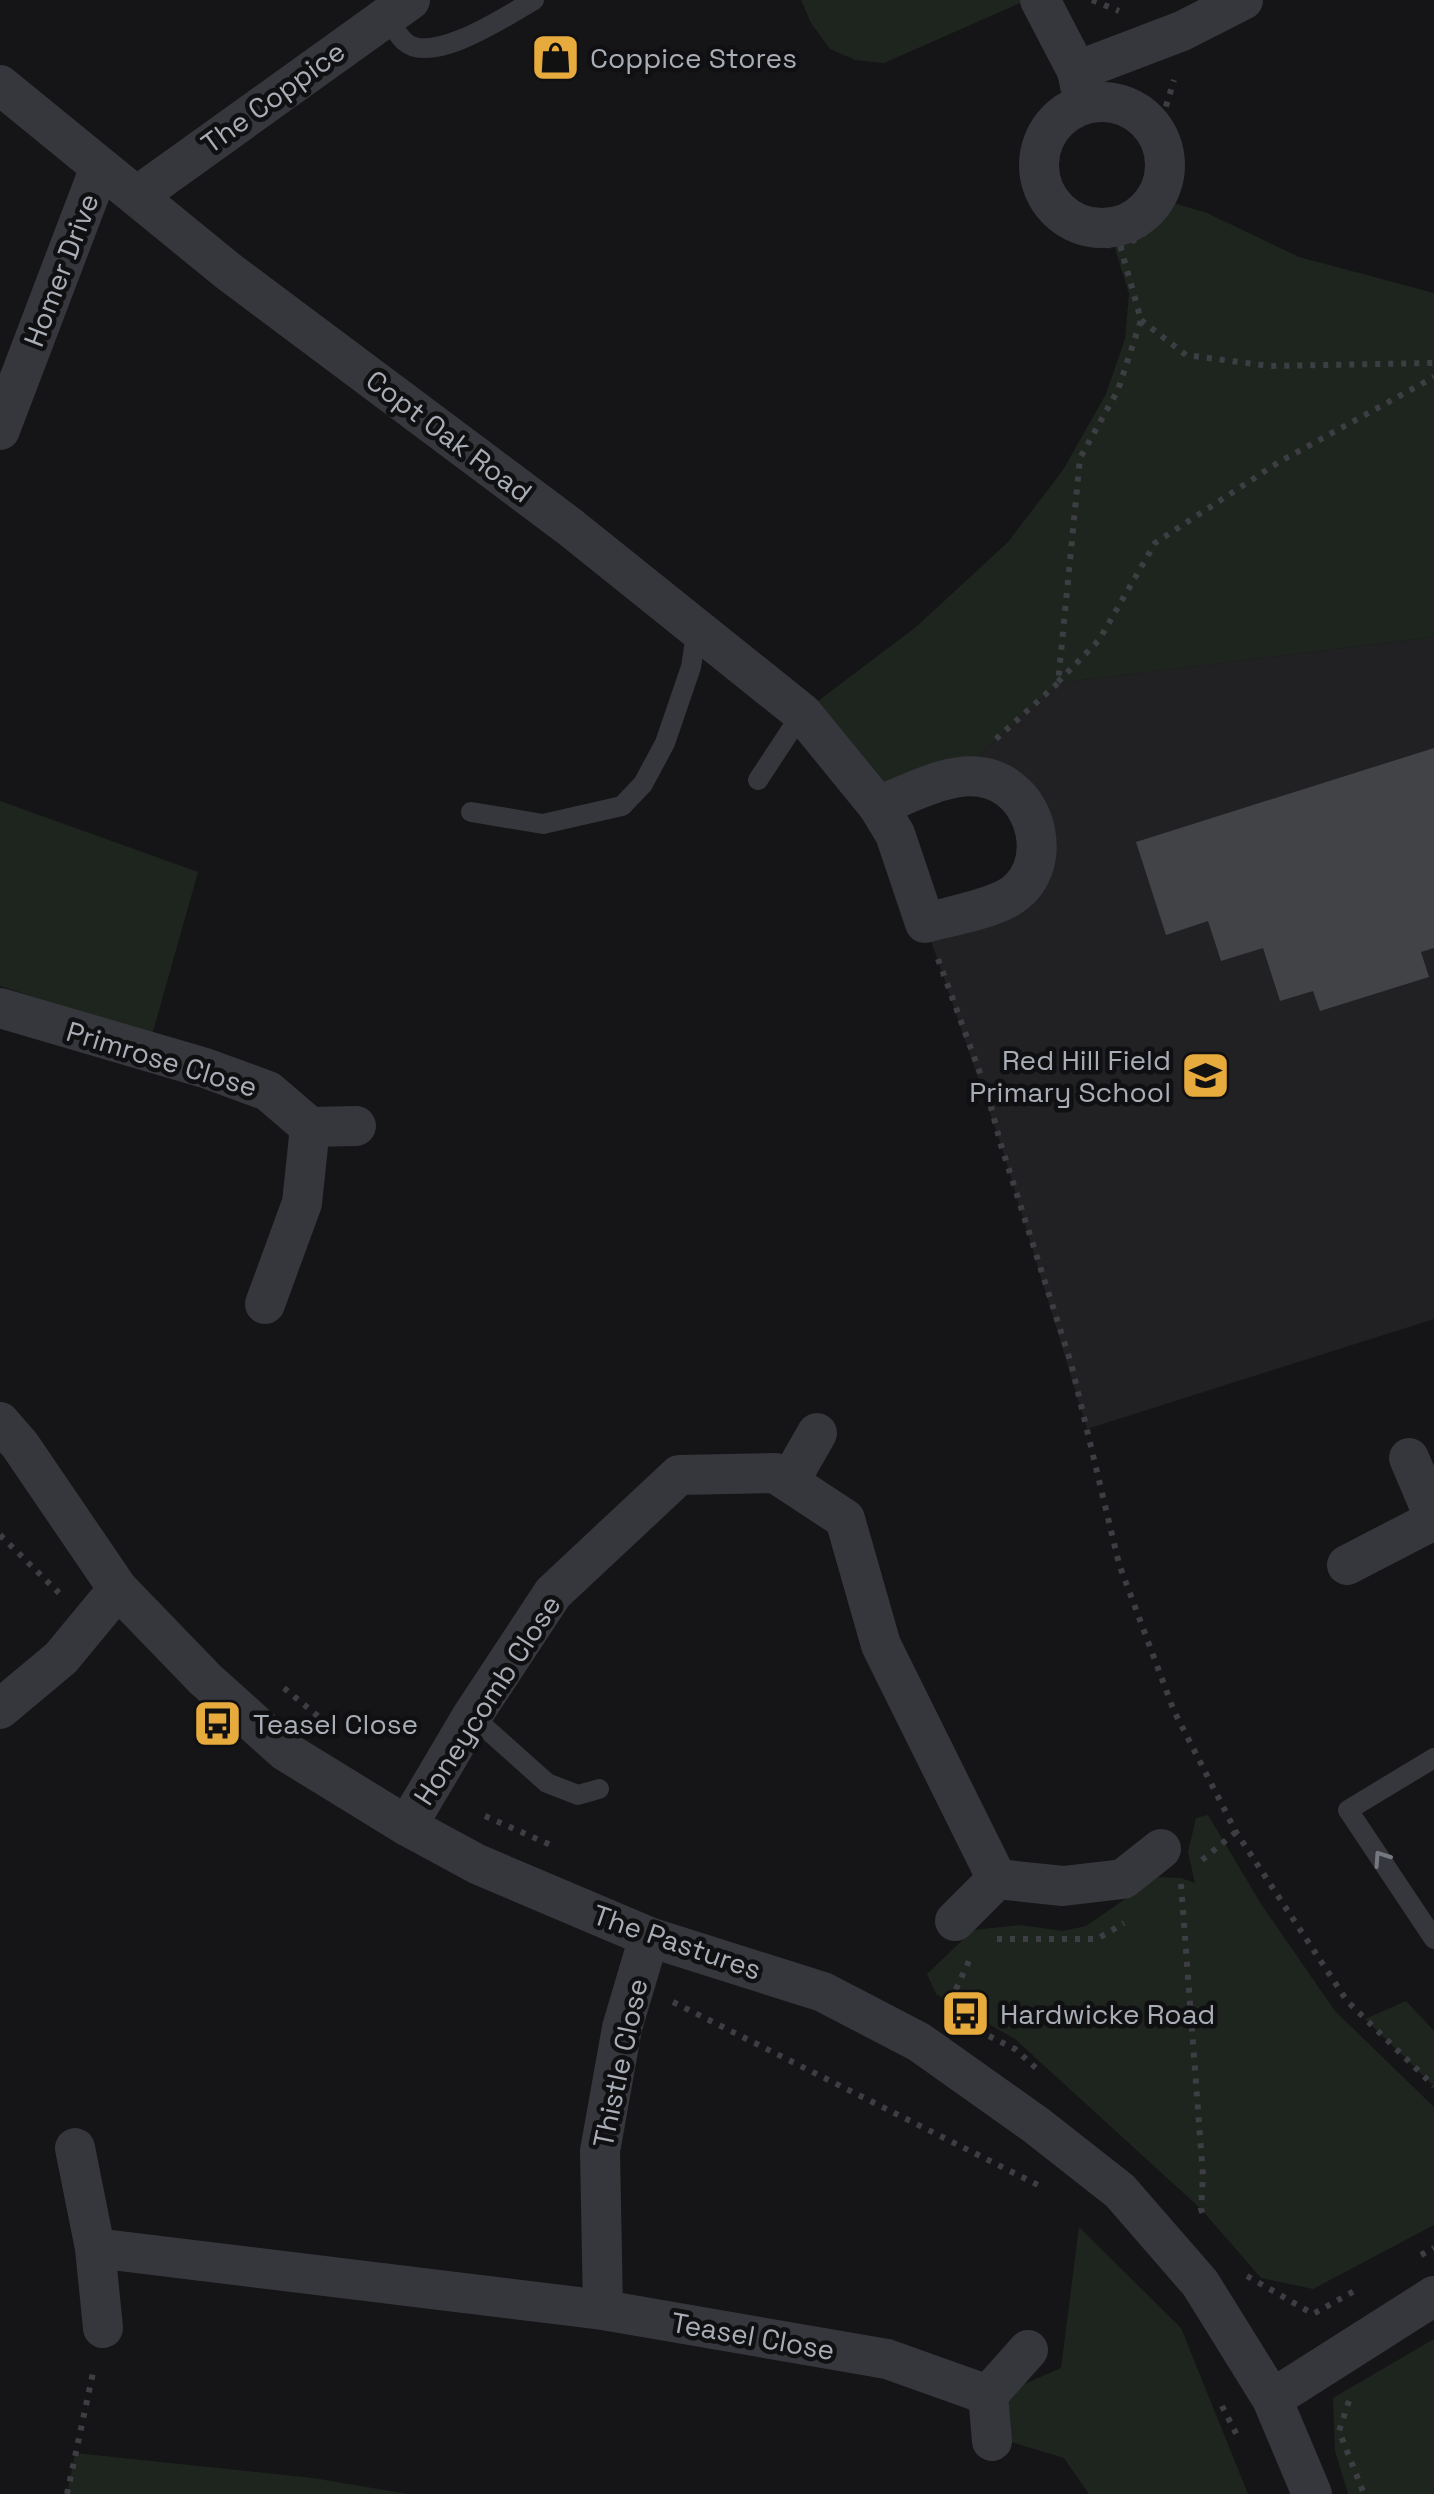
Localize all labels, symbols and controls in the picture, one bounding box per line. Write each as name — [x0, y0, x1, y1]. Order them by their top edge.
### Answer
shop icon: Coppice Stores — [529, 32, 581, 84]
street label: The Coppice — [194, 33, 352, 161]
place label: Coppice Stores — [590, 40, 797, 76]
street label: Homer Drive — [15, 188, 107, 352]
street label: Copt Oak Road — [359, 362, 539, 510]
street label: Primrose Close — [62, 1013, 262, 1105]
place label: Red Hill Field Primary School — [969, 1042, 1171, 1110]
school or university icon: Red Hill Field Primary School — [1180, 1050, 1232, 1102]
street label: Honeycomb Close — [406, 1588, 568, 1812]
bus stop icon: Teasel Close — [192, 1698, 244, 1750]
place label: Teasel Close — [253, 1706, 418, 1742]
one-way arrow — [1374, 1850, 1393, 1868]
street label: The Pastures — [588, 1896, 766, 1988]
street label: Thistle Close — [585, 1975, 655, 2151]
bus stop icon: Hardwicke Road — [939, 1988, 991, 2040]
place label: Hardwicke Road — [1000, 1996, 1215, 2032]
street label: Teasel Close — [669, 2304, 837, 2368]

